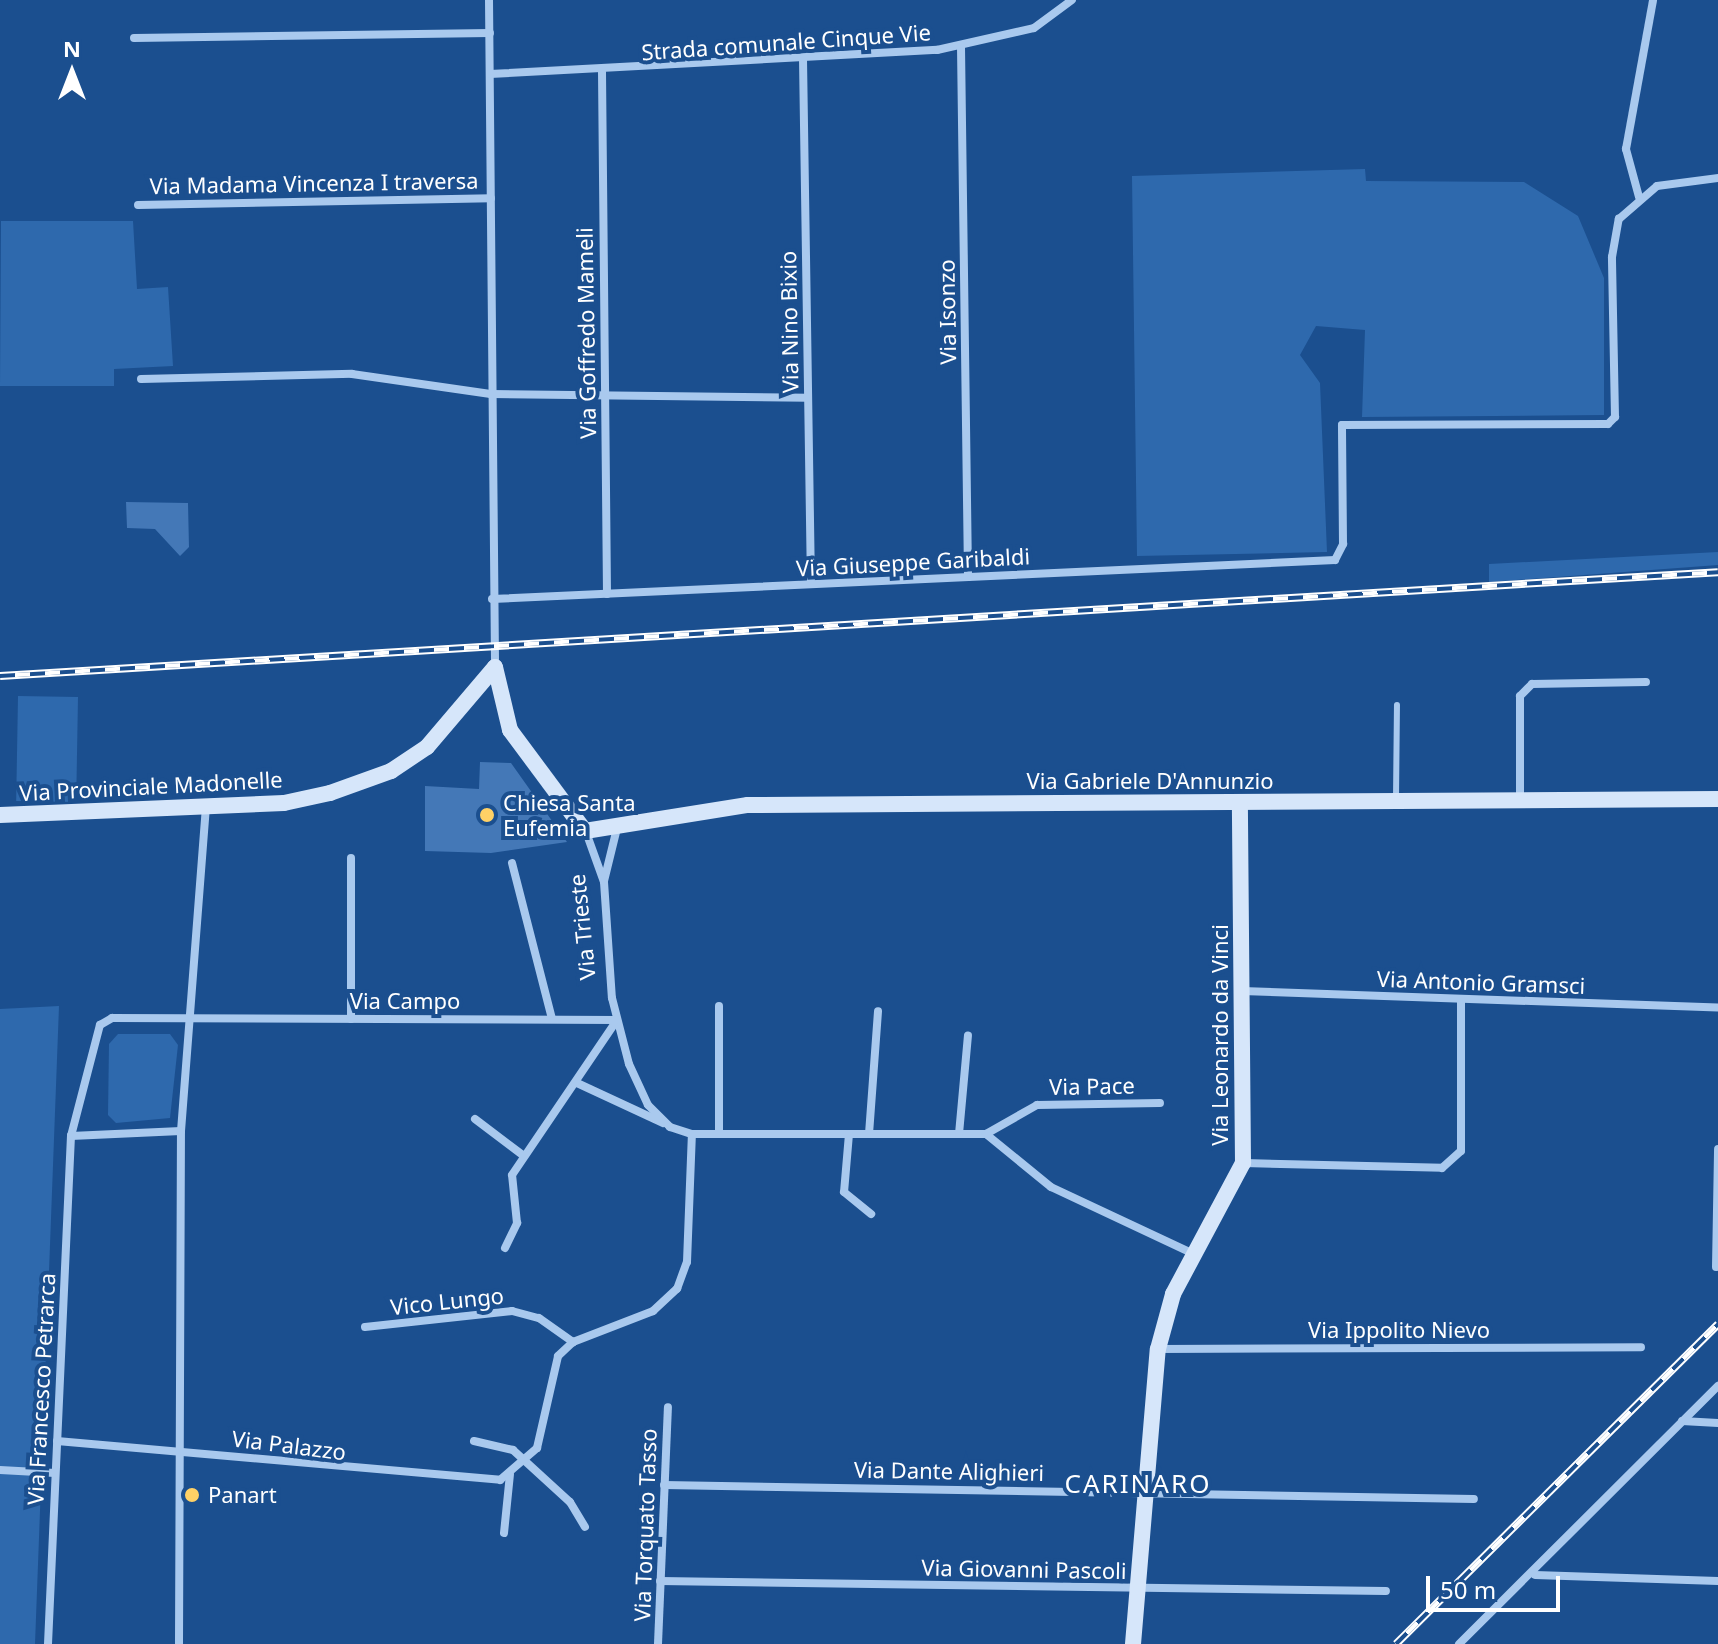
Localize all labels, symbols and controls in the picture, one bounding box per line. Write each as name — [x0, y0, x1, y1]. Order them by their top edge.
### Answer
street label: Strada comunale Cinque Vie — [640, 19, 932, 65]
north arrow — [32, 32, 112, 112]
text: N — [63, 33, 81, 63]
street label: Via Madama Vincenza I traversa — [149, 167, 479, 199]
street label: Via Goffredo Mameli — [571, 227, 601, 439]
street label: Via Nino Bixio — [775, 251, 803, 393]
street label: Via Isonzo — [933, 259, 961, 365]
street label: Via Giuseppe Garibaldi — [795, 543, 1031, 581]
street label: Via Provinciale Madonelle — [19, 766, 283, 806]
street label: Via Gabriele D'Annunzio — [1026, 768, 1274, 794]
place label: Chiesa Santa Eufemia — [503, 789, 635, 840]
marker: Chiesa Santa Eufemia — [478, 806, 496, 824]
street label: Via Trieste — [563, 873, 601, 981]
street label: Via Leonardo da Vinci — [1207, 924, 1233, 1146]
street label: Via Antonio Gramsci — [1376, 965, 1586, 999]
street label: Via Campo — [350, 988, 460, 1014]
street label: Via Pace — [1049, 1072, 1135, 1100]
street label: Via Francesco Petrarca — [22, 1272, 60, 1506]
street label: Vico Lungo — [389, 1282, 505, 1320]
street label: Via Ippolito Nievo — [1308, 1317, 1490, 1343]
street label: Via Palazzo — [231, 1425, 347, 1465]
street label: Via Torquato Tasso — [628, 1428, 662, 1622]
street label: Via Dante Alighieri — [854, 1456, 1044, 1486]
district label: CARINARO — [1065, 1468, 1211, 1500]
place label: Panart — [208, 1482, 277, 1508]
marker: Panart — [183, 1486, 201, 1504]
street label: Via Giovanni Pascoli — [921, 1554, 1127, 1584]
scale bar — [1430, 1560, 1564, 1610]
text: 50 m — [1440, 1573, 1496, 1606]

